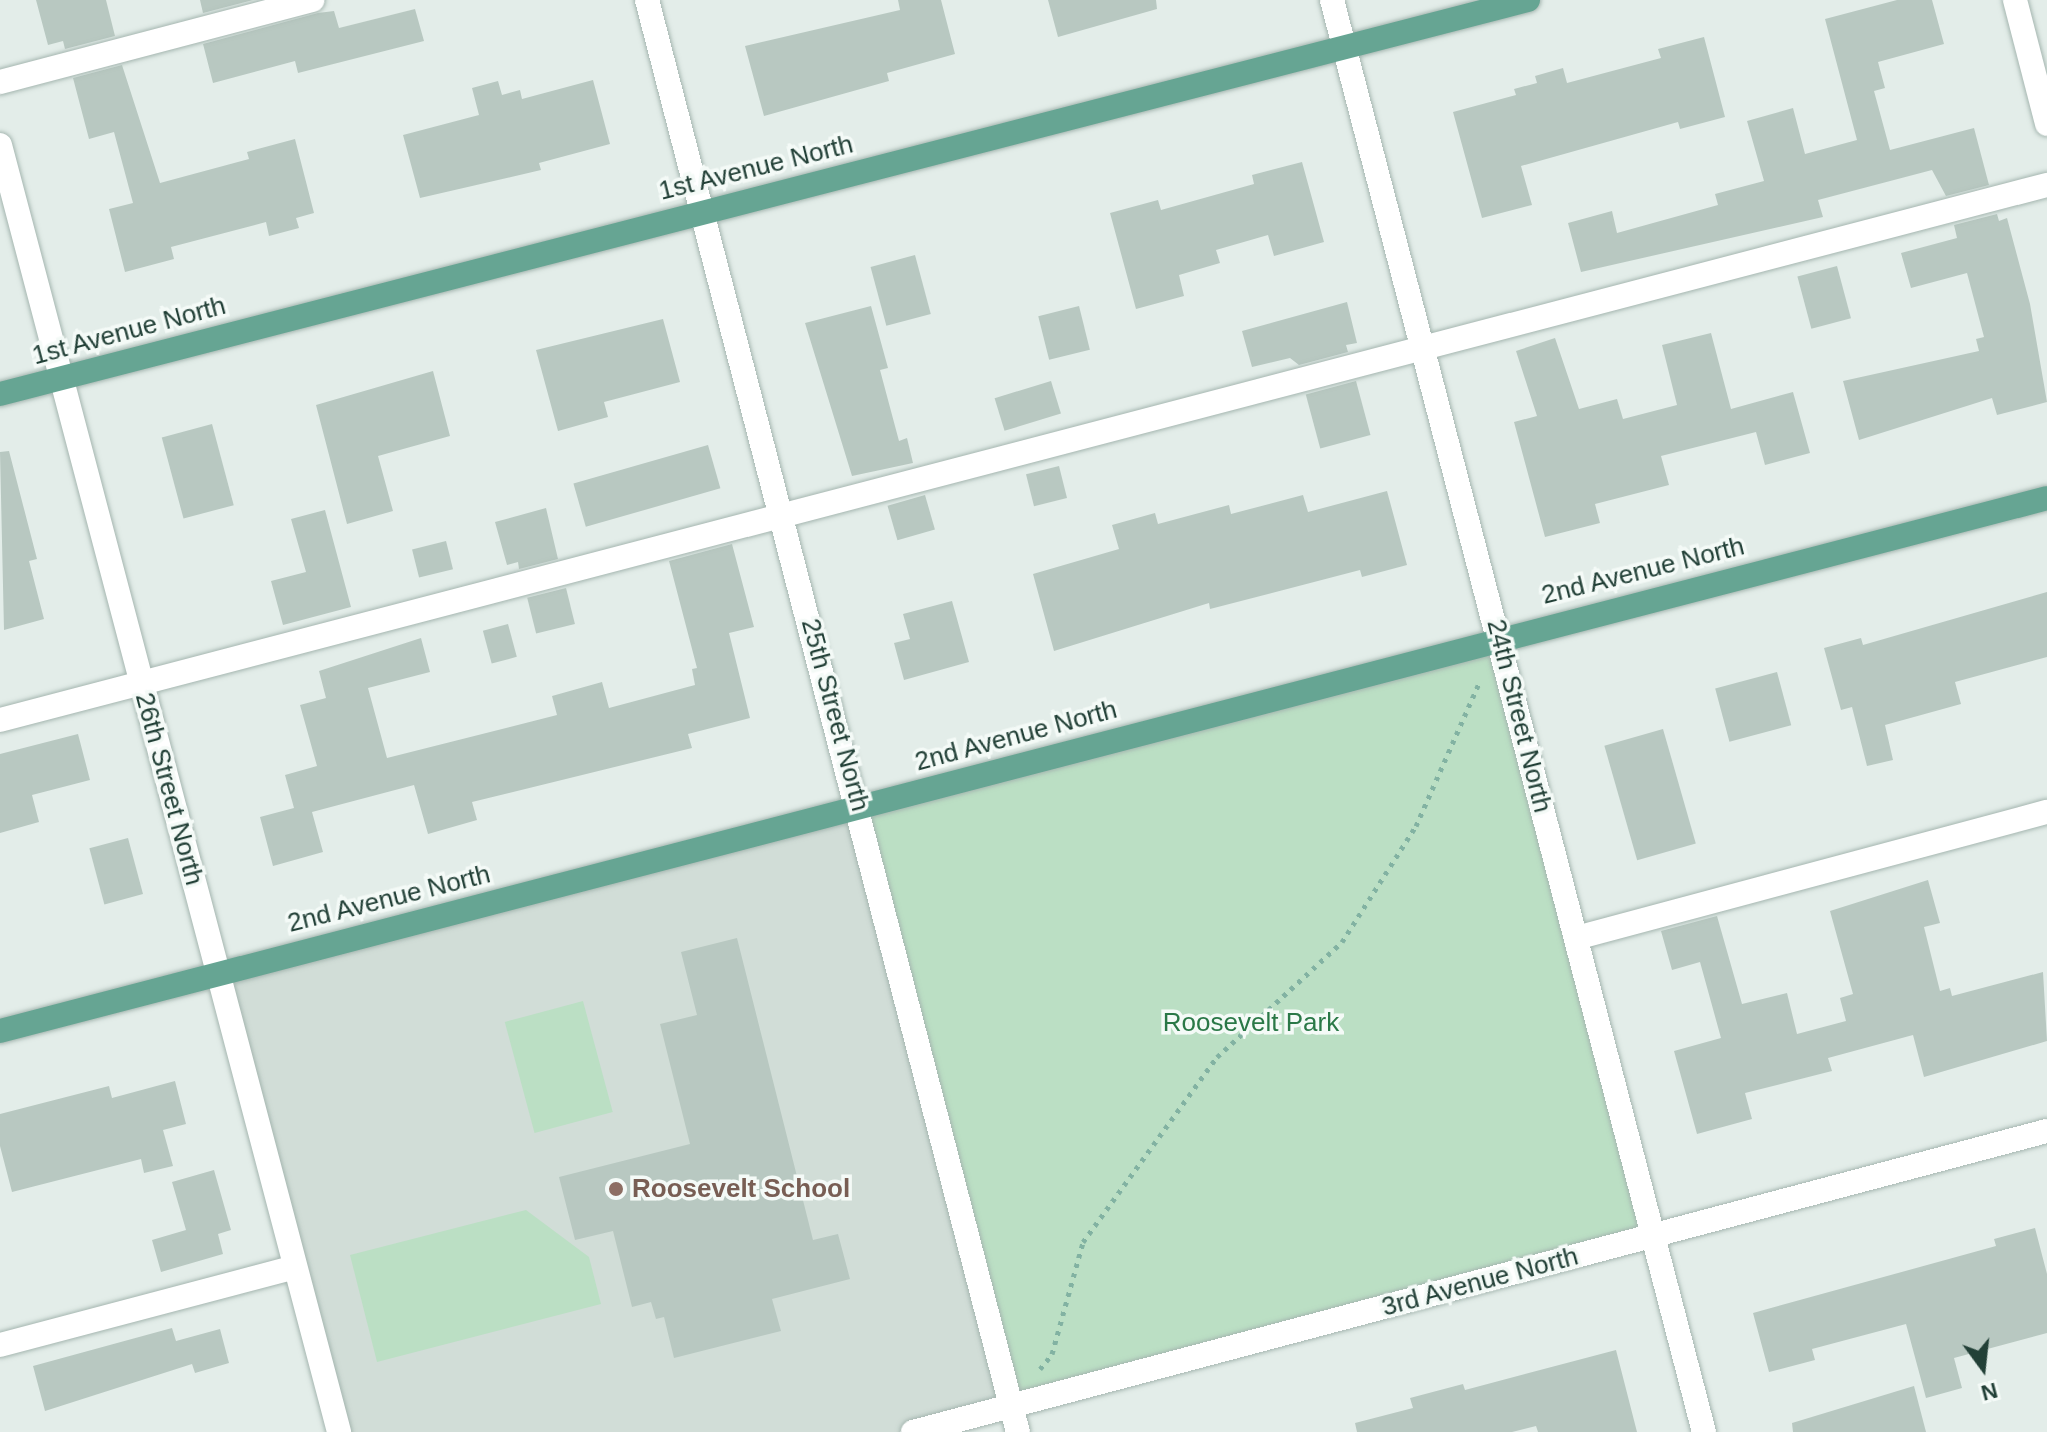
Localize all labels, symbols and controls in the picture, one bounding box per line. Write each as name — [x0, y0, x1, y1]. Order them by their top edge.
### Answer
street label: 1st Avenue North — [655, 129, 857, 207]
street label: 1st Avenue North — [28, 290, 230, 372]
street label: 2nd Avenue North — [1538, 531, 1748, 611]
street label: 25th Street North — [794, 615, 876, 815]
street label: 24th Street North — [1480, 616, 1558, 816]
street label: 26th Street North — [128, 689, 210, 889]
street label: 2nd Avenue North — [911, 694, 1121, 778]
street label: 2nd Avenue North — [284, 859, 494, 939]
park label: Roosevelt Park — [1163, 1007, 1339, 1039]
place label: Roosevelt School — [632, 1173, 850, 1205]
marker: Roosevelt School — [607, 1180, 625, 1198]
street label: 3rd Avenue North — [1378, 1241, 1582, 1323]
north arrow — [1943, 1328, 2023, 1408]
text: N — [1978, 1378, 2000, 1406]

